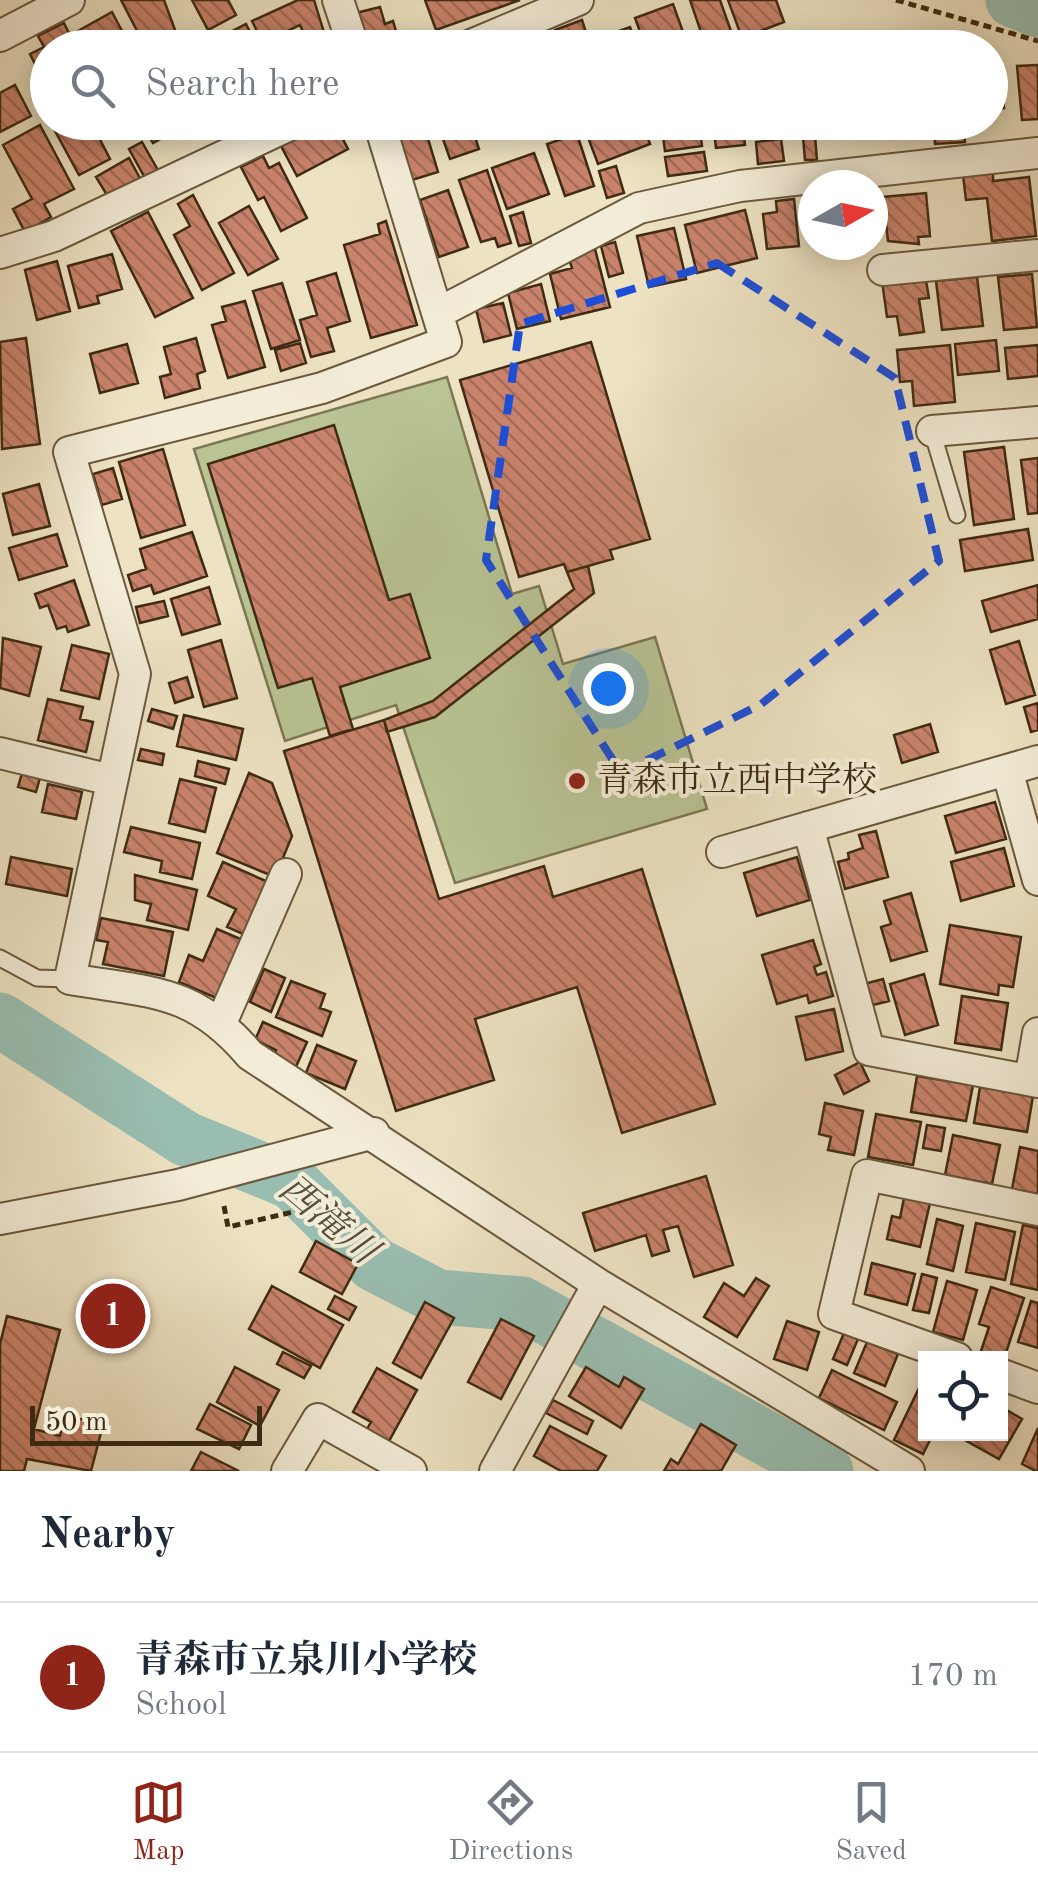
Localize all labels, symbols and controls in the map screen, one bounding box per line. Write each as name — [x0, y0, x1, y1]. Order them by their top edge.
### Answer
search box — [30, 30, 1008, 140]
icon: search — [65, 58, 120, 113]
text: Search here — [145, 66, 340, 104]
north arrow — [798, 170, 888, 260]
your location — [583, 663, 634, 714]
place label: 青森市立西中学校 — [597, 761, 877, 799]
marker: 青森市立西中学校 — [566, 770, 588, 792]
water label: 西滝川 — [271, 1168, 388, 1275]
pin: 1 — [80, 1278, 146, 1354]
map controls — [918, 1351, 1008, 1441]
button: locate — [918, 1351, 1008, 1441]
scale bar — [30, 1401, 262, 1446]
text: 50 m — [45, 1409, 108, 1437]
text: Nearby — [40, 1515, 176, 1557]
text: 青森市立泉川小学校 — [135, 1643, 477, 1681]
text: 1 — [63, 1661, 82, 1693]
text: 170 m — [908, 1661, 998, 1693]
text: School — [135, 1690, 227, 1722]
tab: Map — [131, 1775, 186, 1870]
tab: Directions — [449, 1775, 573, 1870]
tab: Saved — [835, 1775, 907, 1870]

